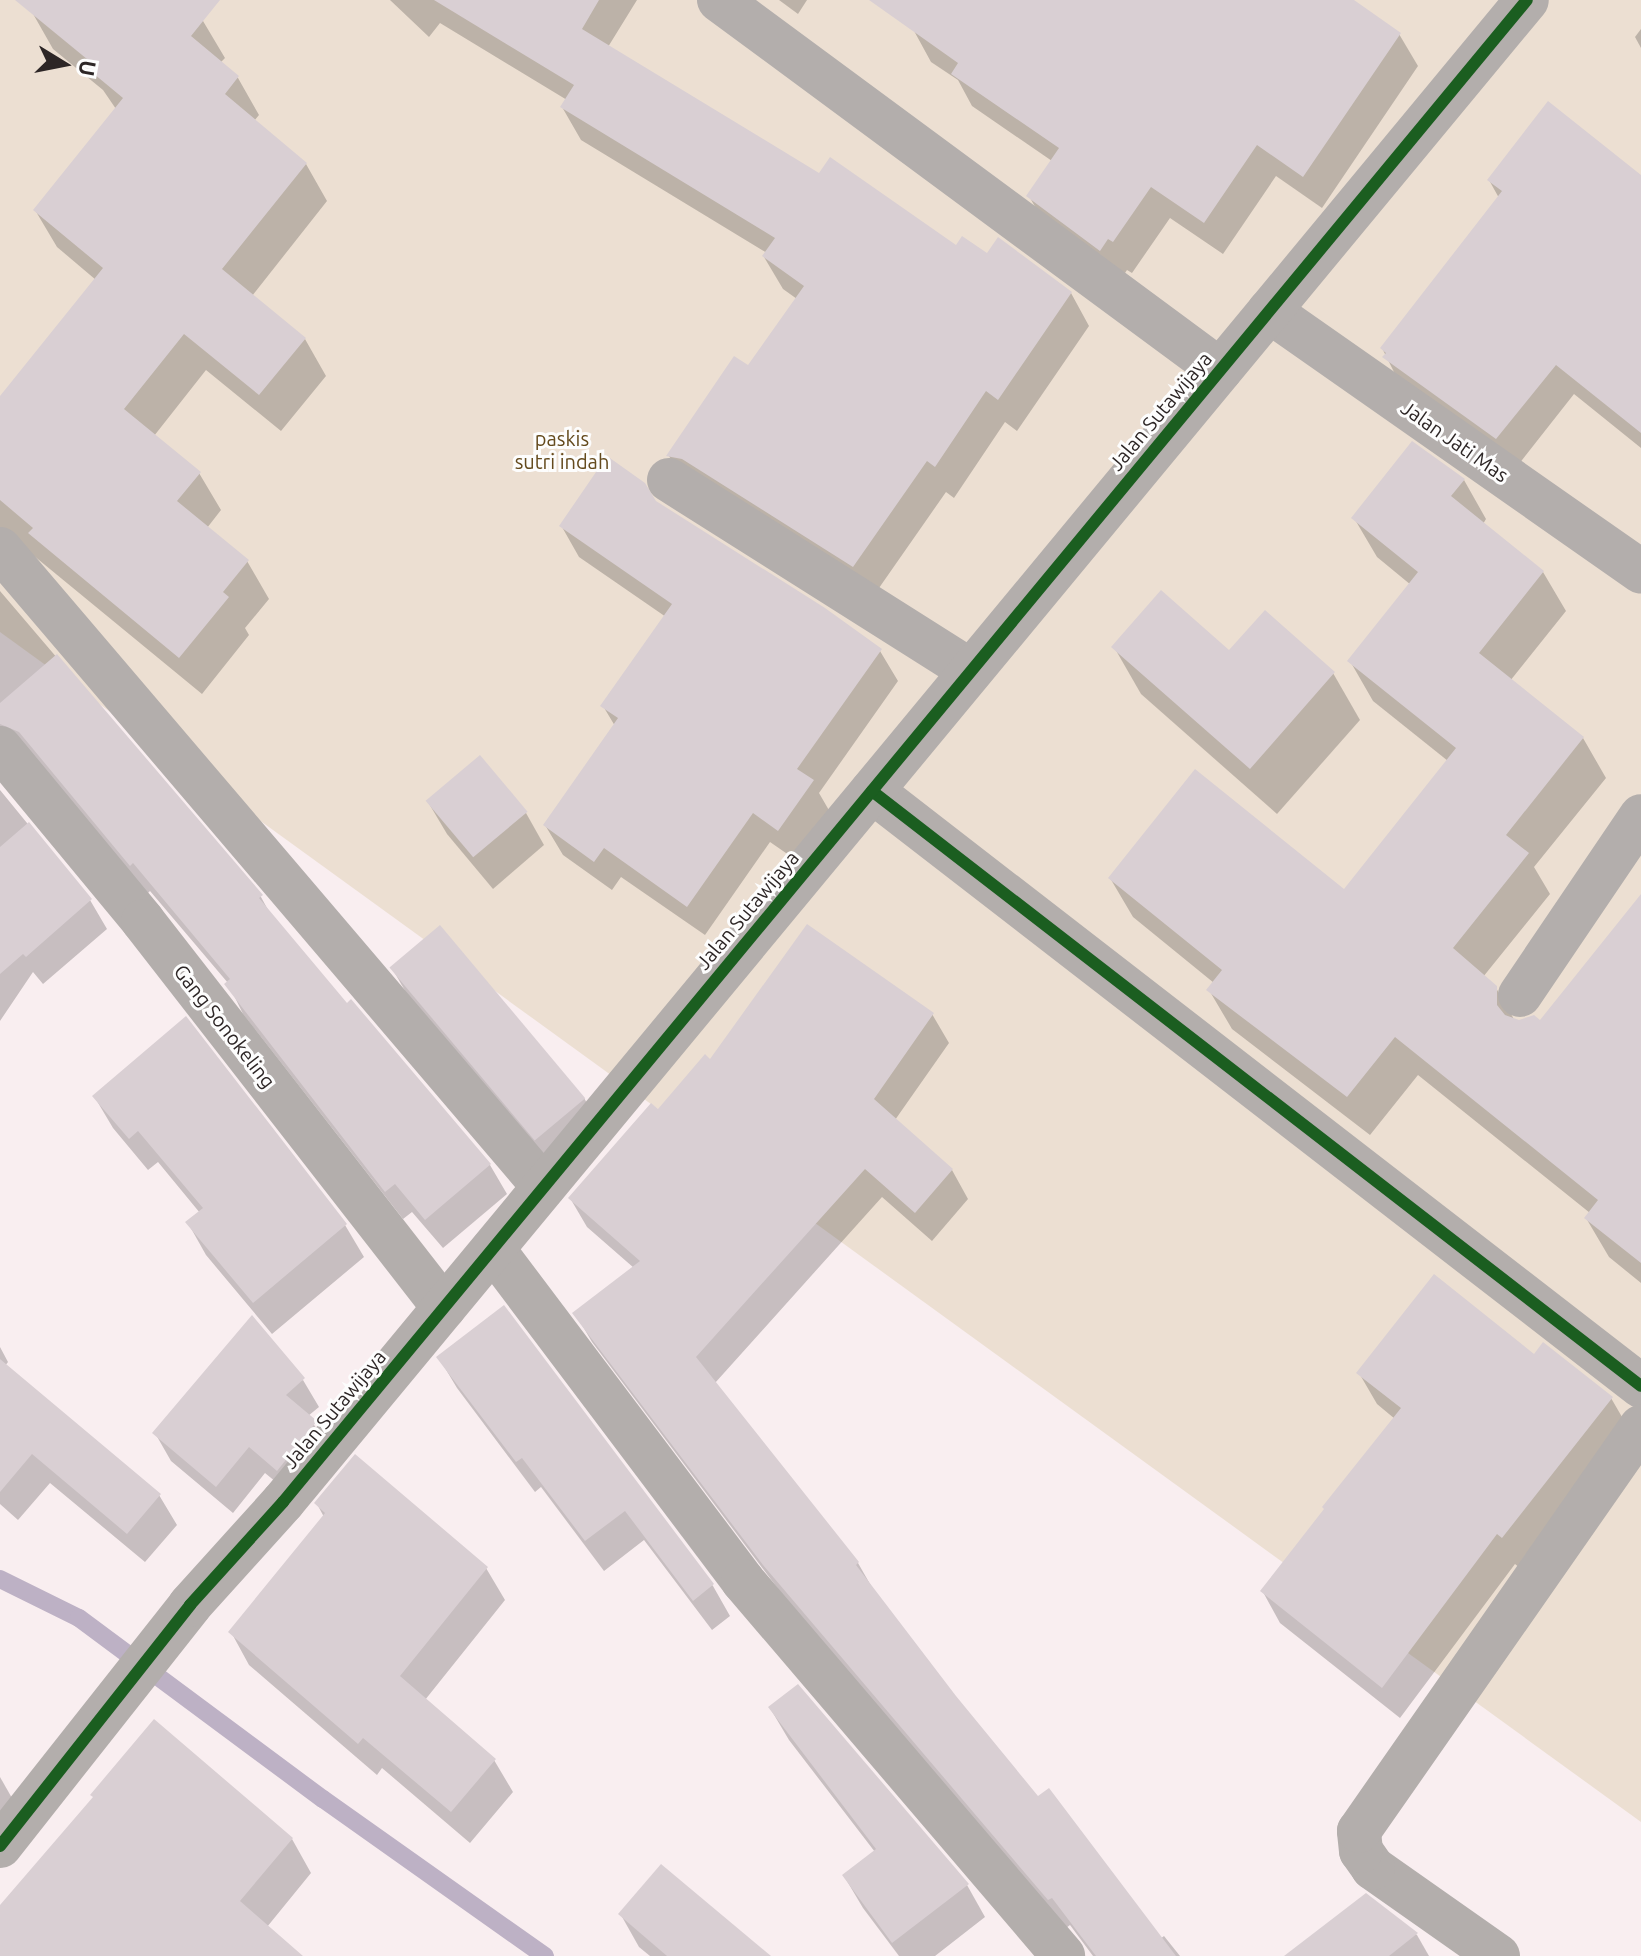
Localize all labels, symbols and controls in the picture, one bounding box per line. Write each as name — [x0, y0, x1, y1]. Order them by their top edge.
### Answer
north arrow — [24, 24, 104, 104]
text: U — [74, 58, 102, 78]
street label: Jalan Sutawijaya — [1104, 347, 1216, 475]
street label: Jalan Jati Mas — [1397, 395, 1513, 487]
park label: paskis sutri indah — [515, 426, 609, 473]
street label: Jalan Sutawijaya — [691, 846, 803, 974]
street label: Gang Sonokeling — [169, 959, 281, 1093]
street label: Jalan Sutawijaya — [278, 1345, 390, 1473]

